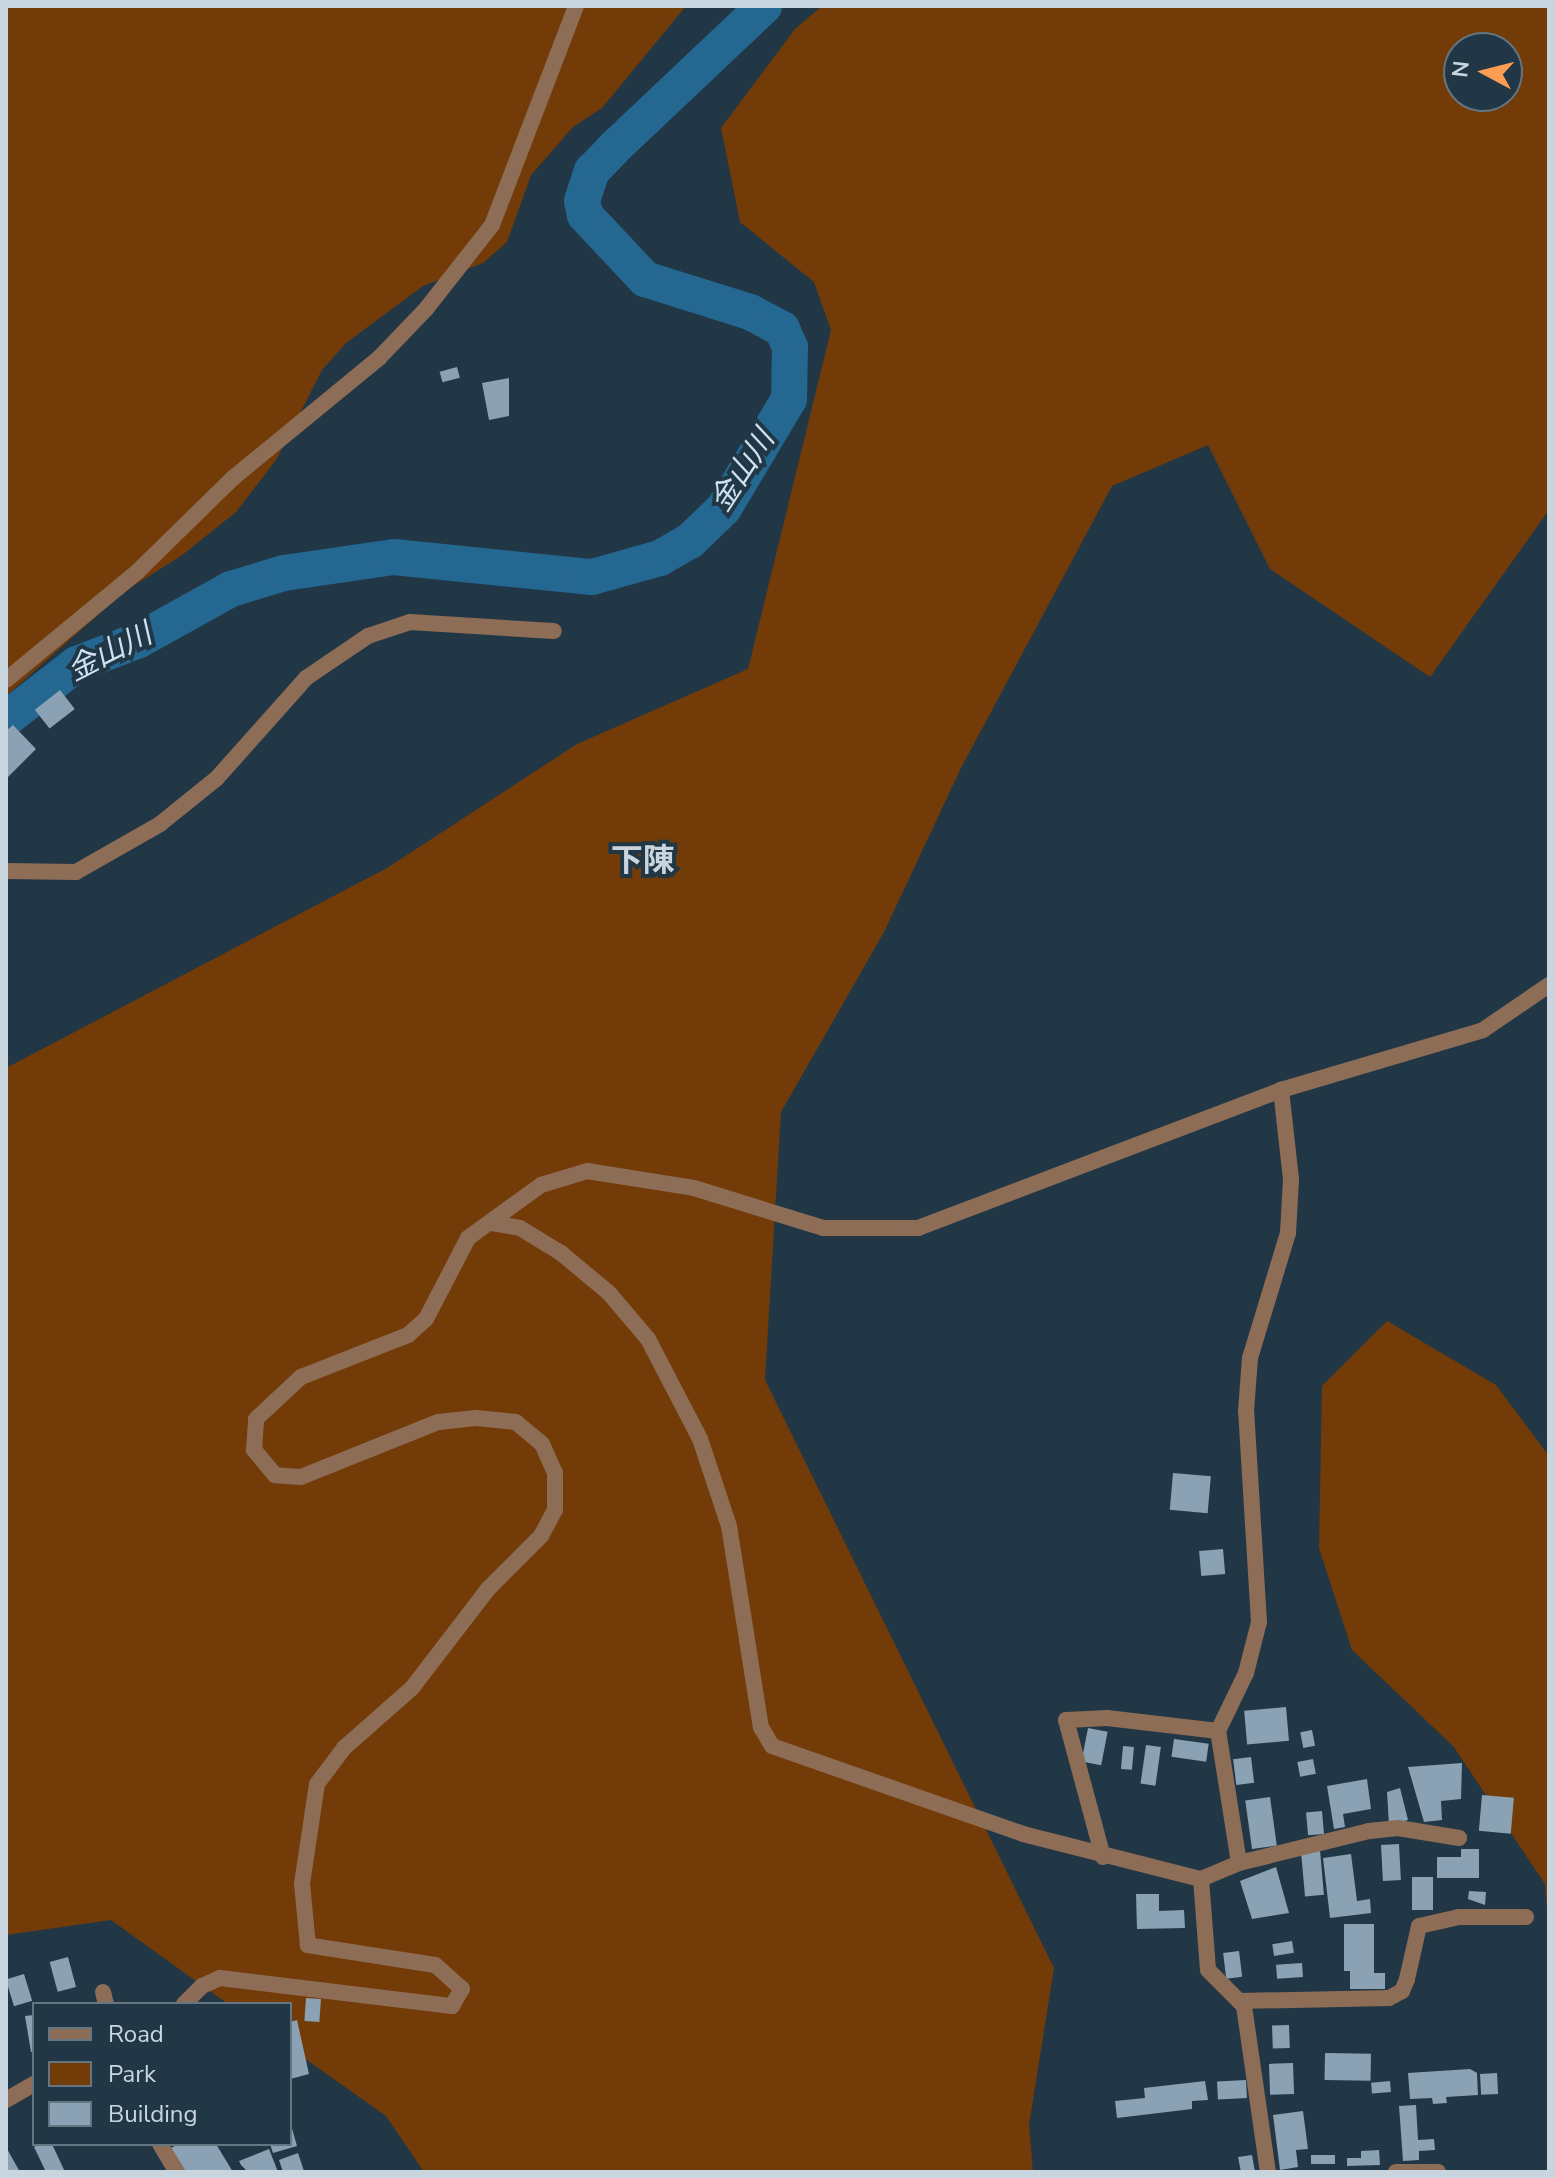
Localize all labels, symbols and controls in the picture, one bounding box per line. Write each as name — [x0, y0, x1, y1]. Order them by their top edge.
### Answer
north arrow — [1443, 32, 1523, 112]
text: N — [1445, 59, 1477, 79]
water label: 金山川 — [703, 423, 783, 519]
water label: 金山川 — [62, 617, 158, 689]
district label: 下陳 — [611, 842, 675, 880]
legend — [32, 2002, 292, 2146]
text: Road — [108, 2018, 164, 2050]
text: Park — [108, 2058, 156, 2090]
text: Building — [108, 2098, 198, 2130]

